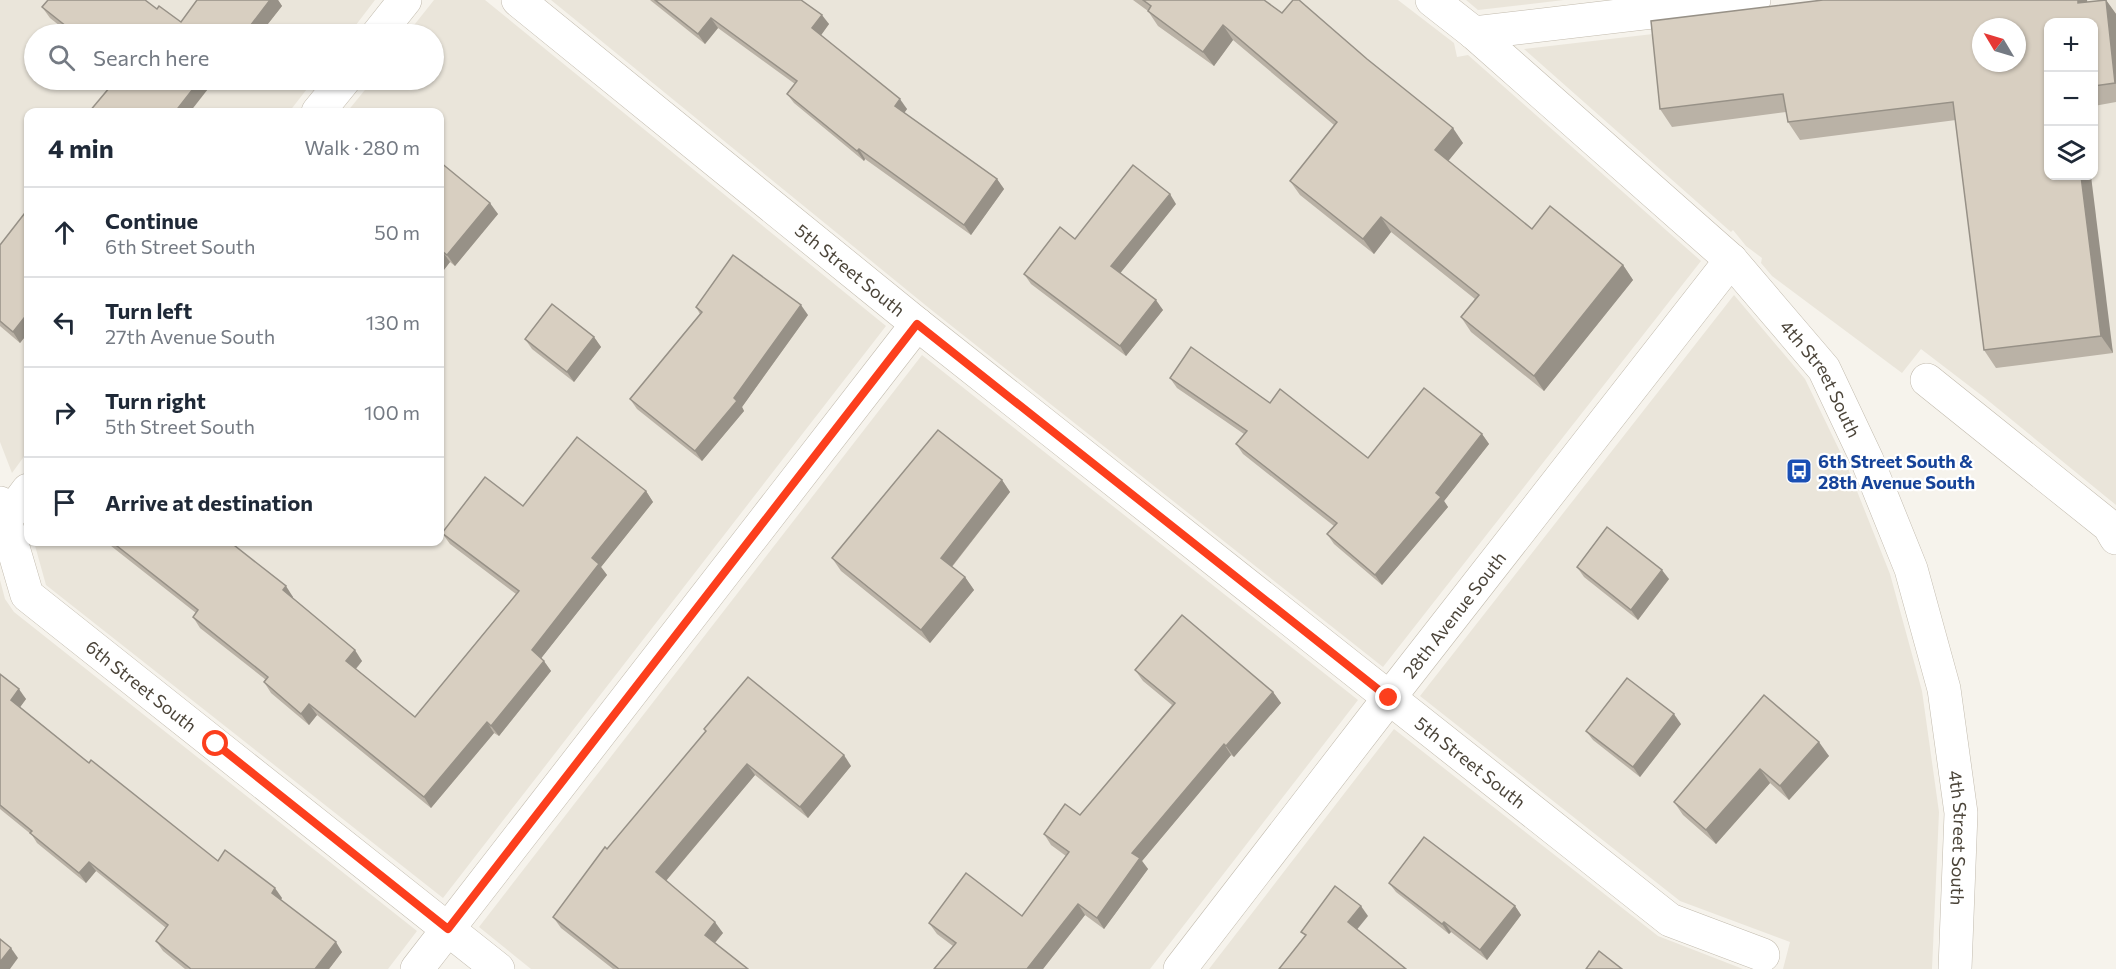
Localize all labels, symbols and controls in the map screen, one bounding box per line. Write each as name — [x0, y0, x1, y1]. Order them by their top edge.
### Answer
north arrow — [1972, 18, 2026, 72]
map controls — [2044, 18, 2098, 180]
button: + — [2044, 18, 2098, 72]
search box — [24, 24, 444, 90]
icon: search — [45, 41, 78, 74]
text: Search here — [93, 44, 209, 71]
button: − — [2044, 72, 2098, 126]
button: layers — [2044, 126, 2098, 180]
text: 4 min — [48, 132, 114, 163]
text: Walk · 280 m — [304, 135, 420, 159]
text: Continue — [105, 207, 198, 234]
icon: ahead — [48, 216, 81, 249]
street label: 5th Street South — [791, 219, 910, 321]
text: 50 m — [374, 220, 420, 244]
text: 6th Street South — [105, 234, 256, 258]
text: Turn left — [105, 297, 192, 324]
icon: left — [48, 306, 81, 339]
text: 130 m — [366, 310, 420, 334]
street label: 4th Street South — [1776, 315, 1866, 441]
text: 27th Avenue South — [105, 324, 275, 348]
text: Turn right — [105, 387, 206, 414]
icon: right — [48, 396, 81, 429]
text: 100 m — [364, 400, 420, 424]
text: 5th Street South — [105, 414, 255, 438]
place label: 6th Street South & 28th Avenue South — [1818, 450, 1975, 493]
bus stop icon: 6th Street South & 28th Avenue South — [1784, 456, 1814, 486]
icon: arrive — [48, 486, 81, 519]
text: Arrive at destination — [105, 489, 313, 516]
street label: 28th Avenue South — [1398, 547, 1510, 682]
street label: 6th Street South — [81, 635, 201, 737]
route end — [1375, 684, 1401, 710]
street label: 5th Street South — [1411, 712, 1530, 813]
route start — [202, 730, 228, 756]
street label: 4th Street South — [1944, 769, 1972, 906]

